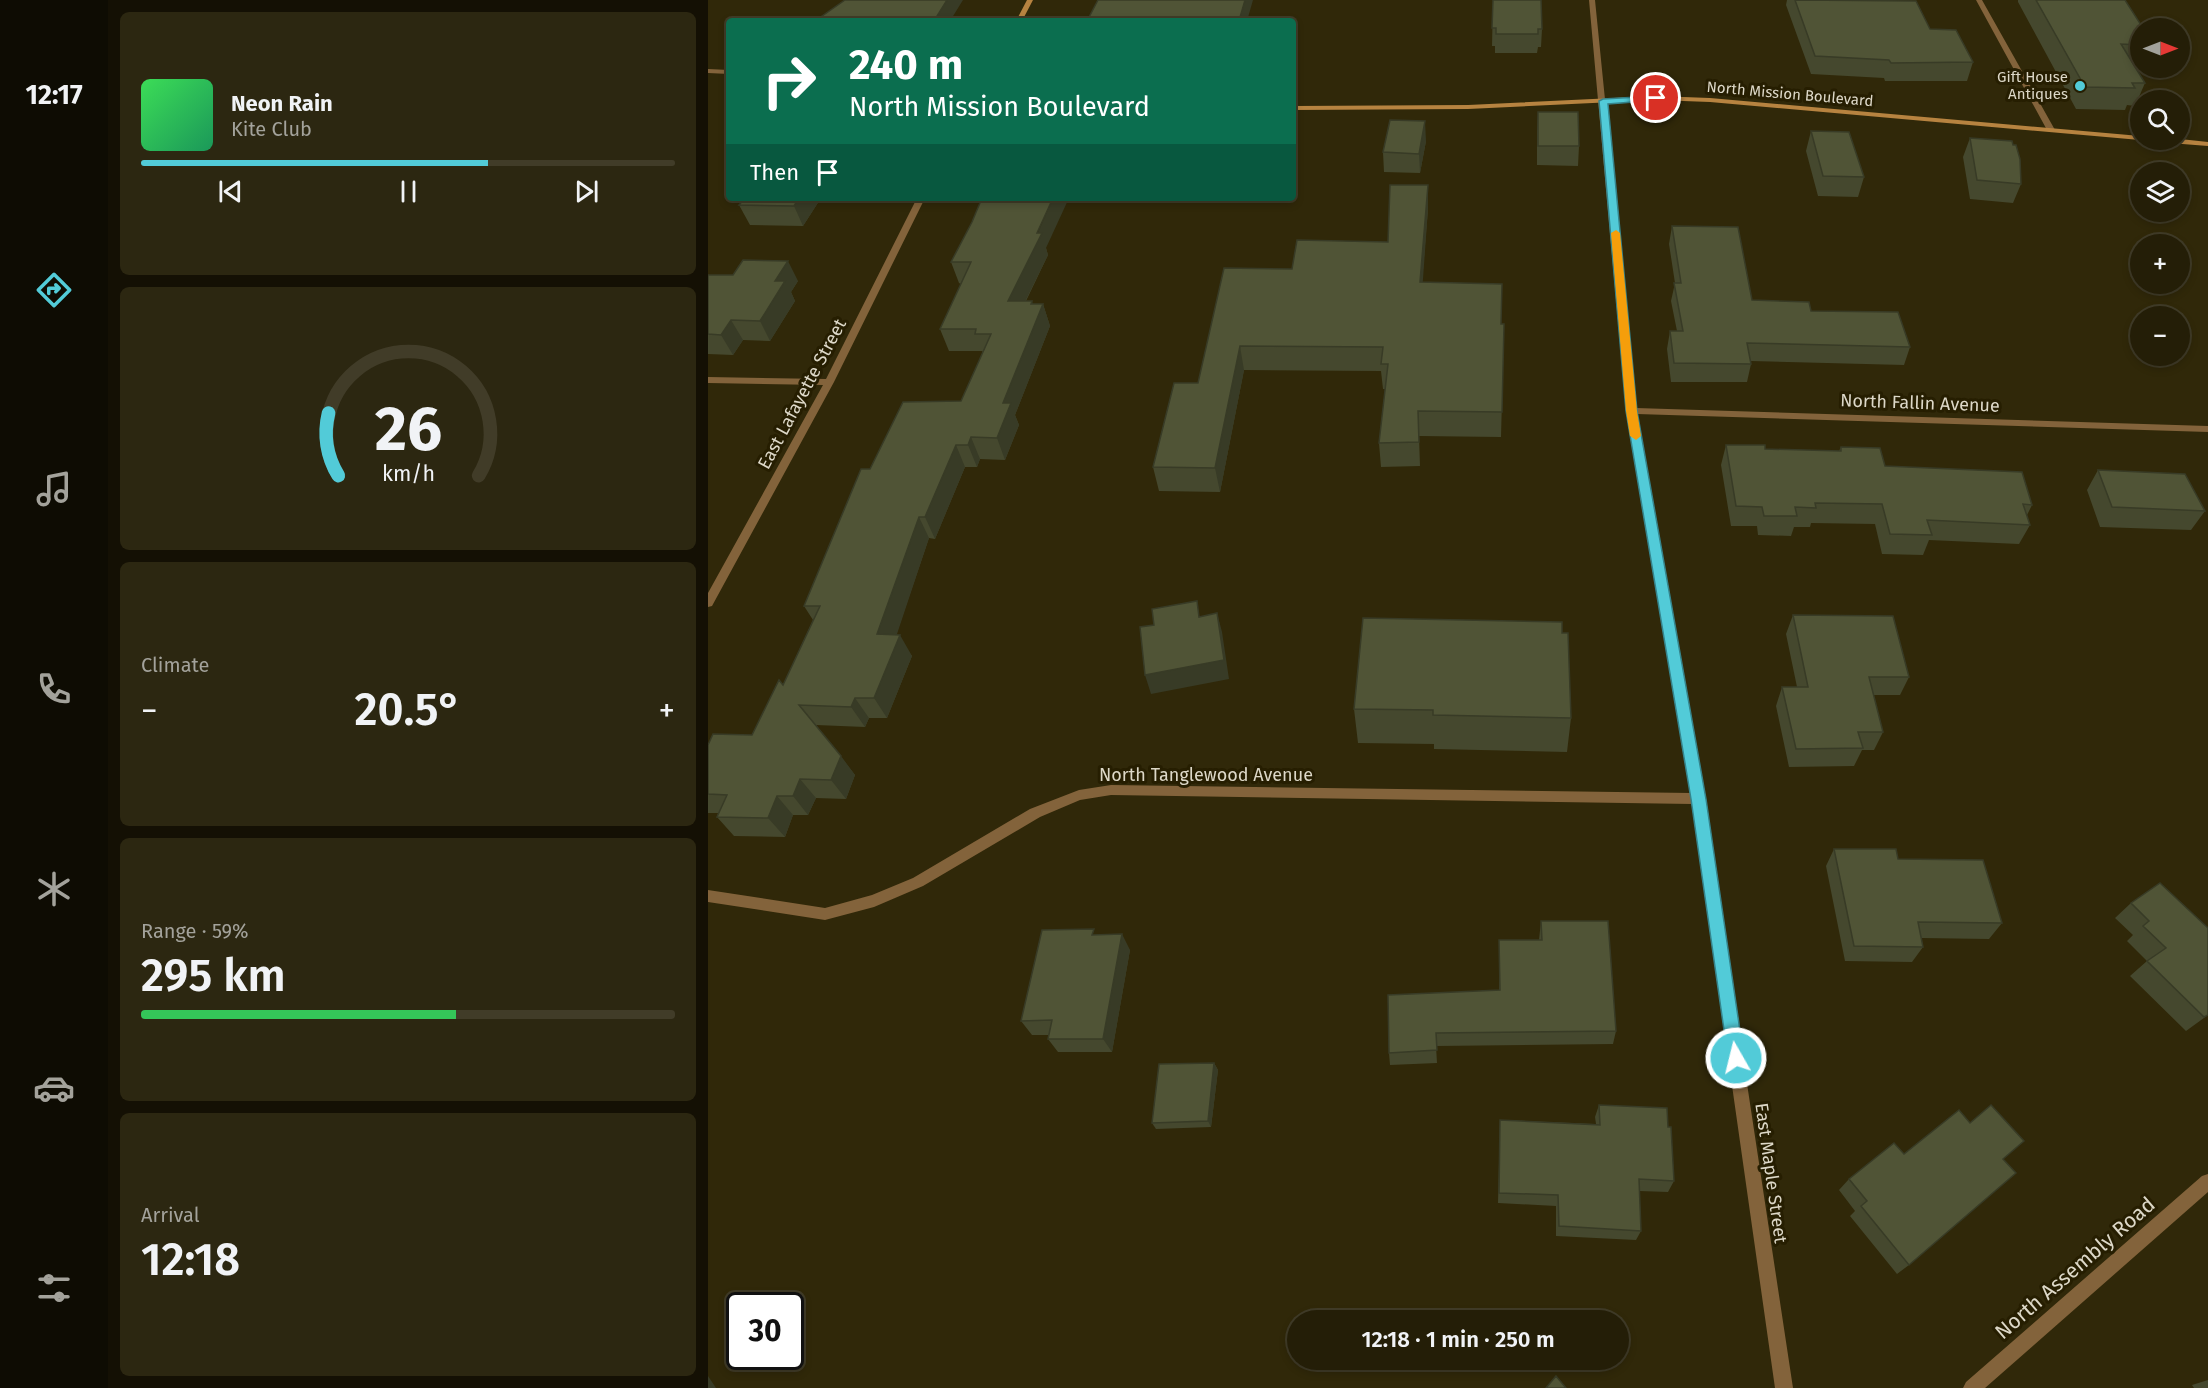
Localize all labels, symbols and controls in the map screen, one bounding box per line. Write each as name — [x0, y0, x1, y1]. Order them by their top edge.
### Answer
north arrow — [2130, 18, 2190, 78]
map controls — [2130, 18, 2190, 366]
text: 240 m — [849, 40, 963, 90]
icon: right — [750, 42, 828, 120]
place label: Gift House Antiques — [1997, 68, 2068, 103]
pin — [1630, 72, 1681, 123]
street label: North Mission Boulevard — [1706, 78, 1874, 110]
text: 12:17 — [25, 79, 83, 111]
marker: Gift House Antiques — [2073, 79, 2087, 93]
icon: arrive — [1639, 81, 1672, 114]
text: Neon Rain — [231, 90, 333, 117]
button: search — [2130, 90, 2190, 150]
text: North Mission Boulevard — [849, 91, 1150, 123]
text: Kite Club — [231, 117, 312, 141]
icon: arrive — [811, 156, 844, 189]
text: Then — [750, 159, 799, 186]
button: layers — [2130, 162, 2190, 222]
icon: previous — [214, 175, 247, 208]
icon: pause — [392, 175, 425, 208]
icon: next — [570, 175, 603, 208]
button: + — [2130, 234, 2190, 294]
icon: directions — [33, 269, 75, 311]
button: − — [2130, 306, 2190, 366]
street label: East Lafayette Street — [753, 315, 851, 473]
street label: North Fallin Avenue — [1840, 389, 2000, 417]
text: 26 — [374, 392, 442, 467]
text: km/h — [381, 461, 435, 487]
icon: music — [33, 468, 75, 510]
text: Climate — [141, 653, 209, 677]
icon: phone — [33, 668, 75, 710]
text: 20.5° — [354, 683, 462, 737]
text: − — [141, 691, 158, 731]
text: + — [659, 691, 675, 731]
street label: North Tanglewood Avenue — [1099, 764, 1313, 786]
icon: climate — [33, 868, 75, 910]
text: Range · 59% — [141, 919, 249, 943]
text: 295 km — [141, 949, 286, 1003]
position arrow — [1704, 1026, 1768, 1090]
icon: car — [33, 1067, 75, 1109]
street label: East Maple Street — [1750, 1101, 1792, 1245]
street label: North Assembly Road — [1990, 1191, 2160, 1345]
text: Arrival — [141, 1203, 200, 1227]
text: 12:18 — [141, 1233, 240, 1287]
icon: filters — [33, 1267, 75, 1309]
speed limit sign: 30 — [726, 1292, 804, 1370]
text: 12:18 · 1 min · 250 m — [1361, 1326, 1555, 1353]

